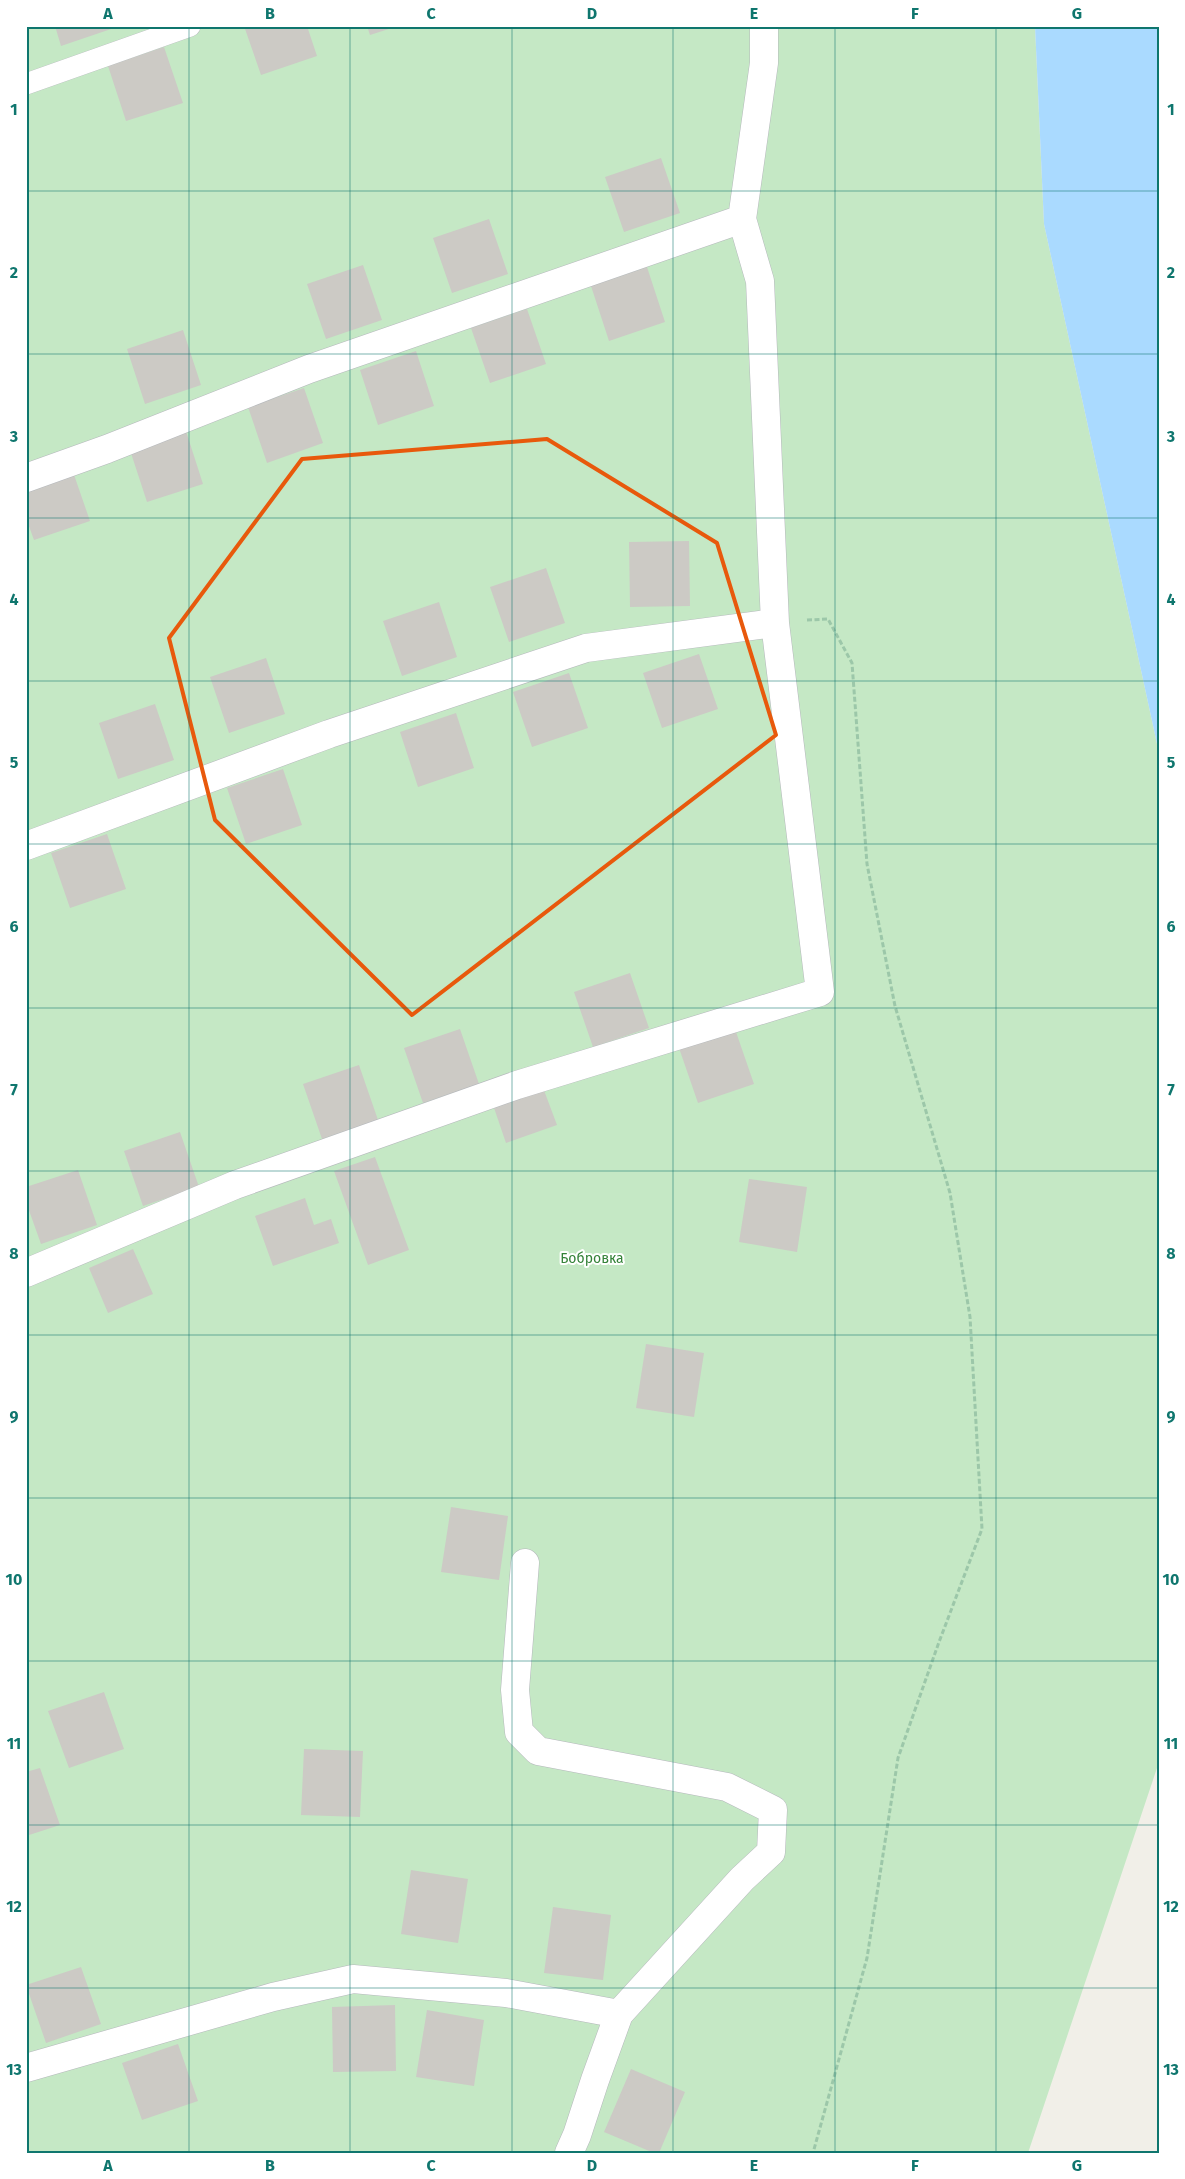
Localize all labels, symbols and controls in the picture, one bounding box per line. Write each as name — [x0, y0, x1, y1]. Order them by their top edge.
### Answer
text: A — [102, 4, 113, 23]
text: B — [265, 4, 275, 23]
text: C — [426, 4, 436, 23]
text: D — [587, 4, 597, 23]
text: E — [750, 4, 758, 23]
text: F — [911, 4, 919, 23]
text: G — [1072, 4, 1082, 23]
text: 1 — [10, 100, 18, 119]
text: 1 — [1167, 100, 1175, 119]
text: 2 — [10, 263, 18, 282]
text: 2 — [1167, 263, 1175, 282]
text: 3 — [9, 427, 18, 446]
text: 3 — [1166, 427, 1175, 446]
text: 4 — [9, 590, 19, 609]
text: 4 — [1166, 590, 1176, 609]
text: 5 — [10, 753, 19, 772]
text: 5 — [1167, 753, 1176, 772]
text: 6 — [9, 917, 19, 936]
text: 6 — [1166, 917, 1176, 936]
text: 7 — [10, 1080, 18, 1099]
text: 7 — [1167, 1080, 1175, 1099]
text: 8 — [9, 1244, 19, 1263]
text: 8 — [1166, 1244, 1176, 1263]
park label: Бобровка — [560, 1250, 624, 1267]
text: 9 — [10, 1407, 19, 1426]
text: 9 — [1167, 1407, 1176, 1426]
text: 10 — [6, 1570, 22, 1589]
text: 10 — [1163, 1570, 1179, 1589]
text: 11 — [7, 1734, 21, 1753]
text: 11 — [1164, 1734, 1178, 1753]
text: 12 — [6, 1897, 22, 1916]
text: 12 — [1163, 1897, 1179, 1916]
text: 13 — [6, 2060, 22, 2079]
text: 13 — [1163, 2060, 1179, 2079]
text: A — [102, 2156, 113, 2175]
text: B — [265, 2156, 275, 2175]
text: C — [426, 2156, 436, 2175]
text: D — [587, 2156, 597, 2175]
text: E — [750, 2156, 758, 2175]
text: F — [911, 2156, 919, 2175]
text: G — [1072, 2156, 1082, 2175]

